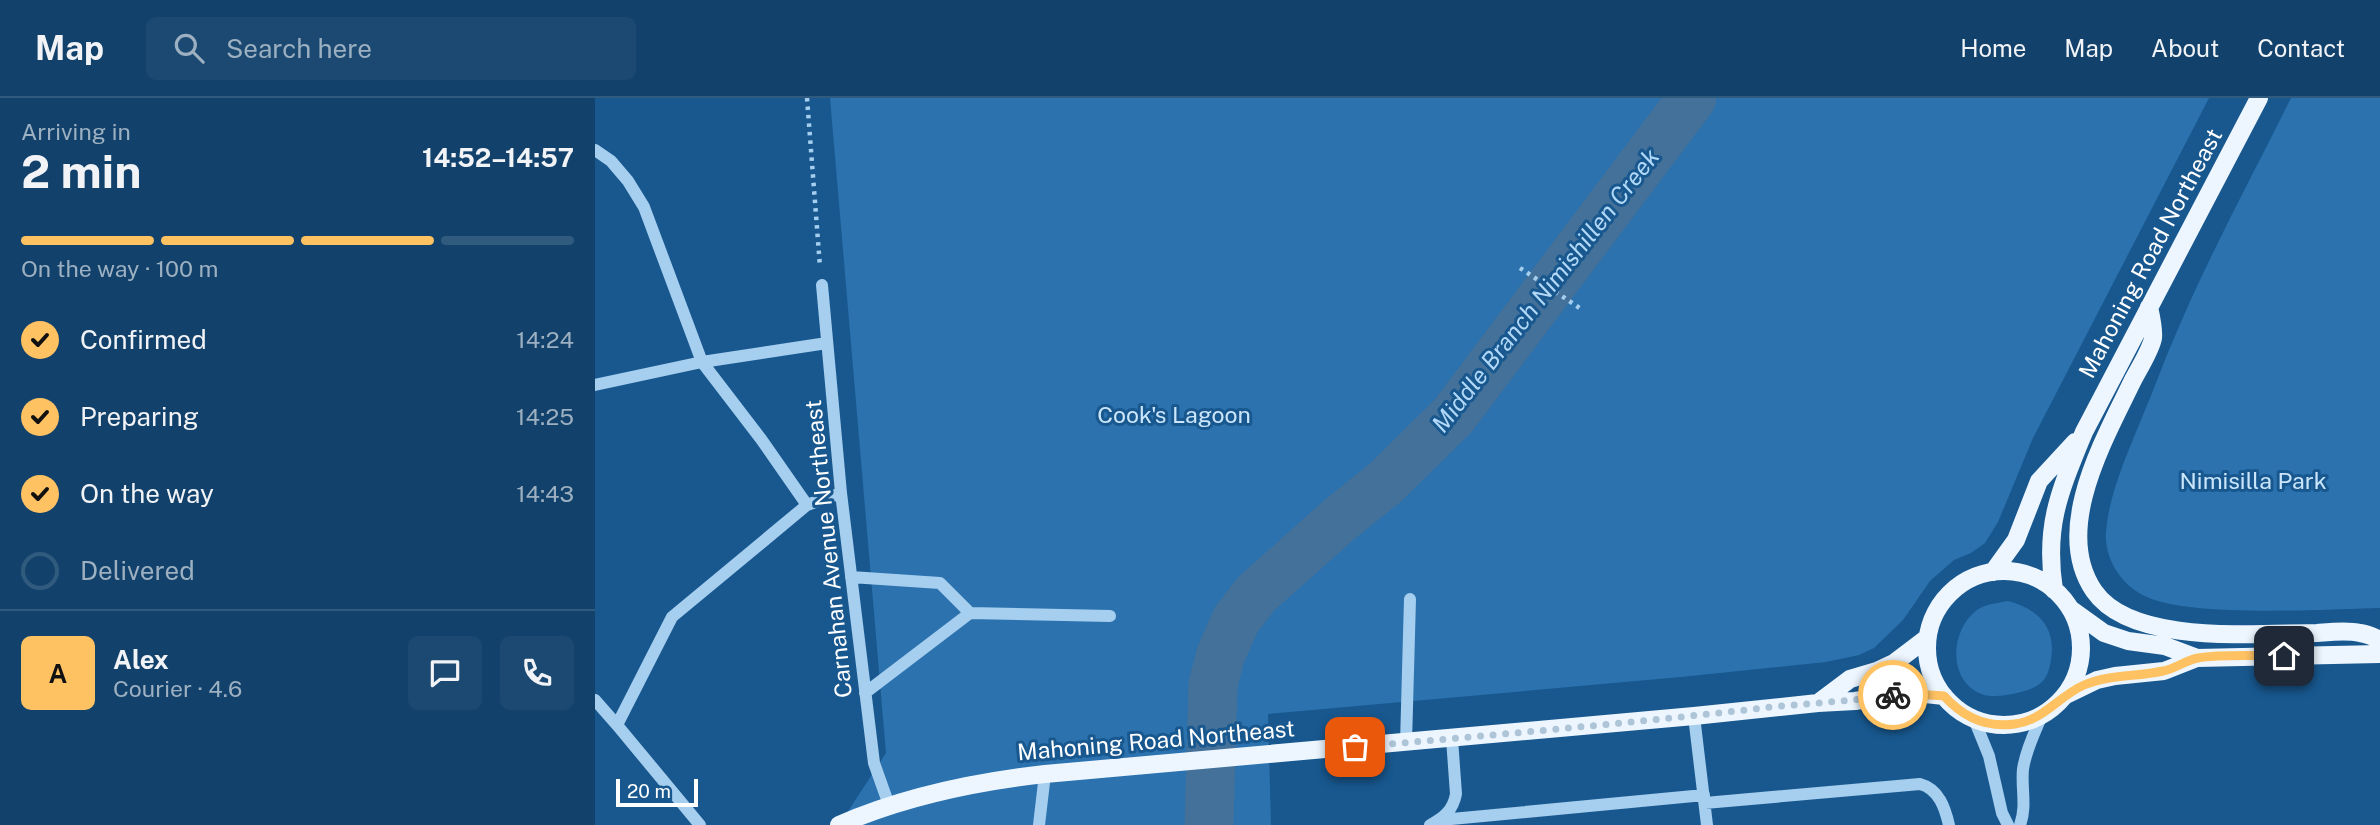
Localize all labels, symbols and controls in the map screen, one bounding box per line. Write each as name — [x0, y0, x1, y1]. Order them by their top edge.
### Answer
search box — [146, 17, 636, 80]
text: Map — [35, 29, 104, 67]
icon: search — [170, 29, 208, 67]
text: Search here — [226, 33, 372, 64]
text: Home — [1960, 34, 2026, 62]
text: Map — [2064, 34, 2113, 62]
text: About — [2151, 34, 2219, 62]
text: Contact — [2257, 34, 2345, 62]
text: Arriving in — [21, 118, 131, 145]
street label: Mahoning Road Northeast — [2073, 124, 2227, 382]
text: 14:52–14:57 — [422, 142, 574, 173]
water label: Middle Branch Nimishillen Creek — [1426, 143, 1664, 437]
text: 2 min — [21, 144, 141, 198]
text: On the way · 100 m — [21, 255, 218, 282]
icon: check — [21, 321, 59, 359]
text: Confirmed — [80, 324, 207, 355]
text: 14:24 — [516, 326, 574, 353]
icon: check — [21, 398, 59, 436]
street label: Carnahan Avenue Northeast — [799, 399, 857, 699]
text: Preparing — [80, 401, 199, 432]
park label: Cook's Lagoon — [1097, 401, 1251, 428]
text: 14:25 — [516, 403, 574, 430]
park label: Nimisilla Park — [2179, 467, 2327, 494]
icon: check — [21, 475, 59, 513]
text: On the way — [80, 478, 214, 509]
text: 14:43 — [516, 480, 574, 507]
text: Delivered — [80, 555, 195, 586]
pin — [2254, 626, 2314, 686]
button: chat — [408, 636, 482, 710]
button: phone — [500, 636, 574, 710]
icon: home — [2265, 637, 2303, 675]
text: Alex — [113, 644, 169, 675]
text: A — [49, 658, 67, 689]
courier — [1858, 660, 1928, 730]
text: Courier · 4.6 — [113, 675, 242, 702]
icon: bike — [1874, 676, 1912, 714]
street label: Mahoning Road Northeast — [1016, 714, 1296, 766]
pin — [1325, 717, 1385, 777]
icon: bag — [1336, 728, 1374, 766]
scale bar — [616, 776, 698, 808]
text: 20 m — [627, 780, 671, 802]

